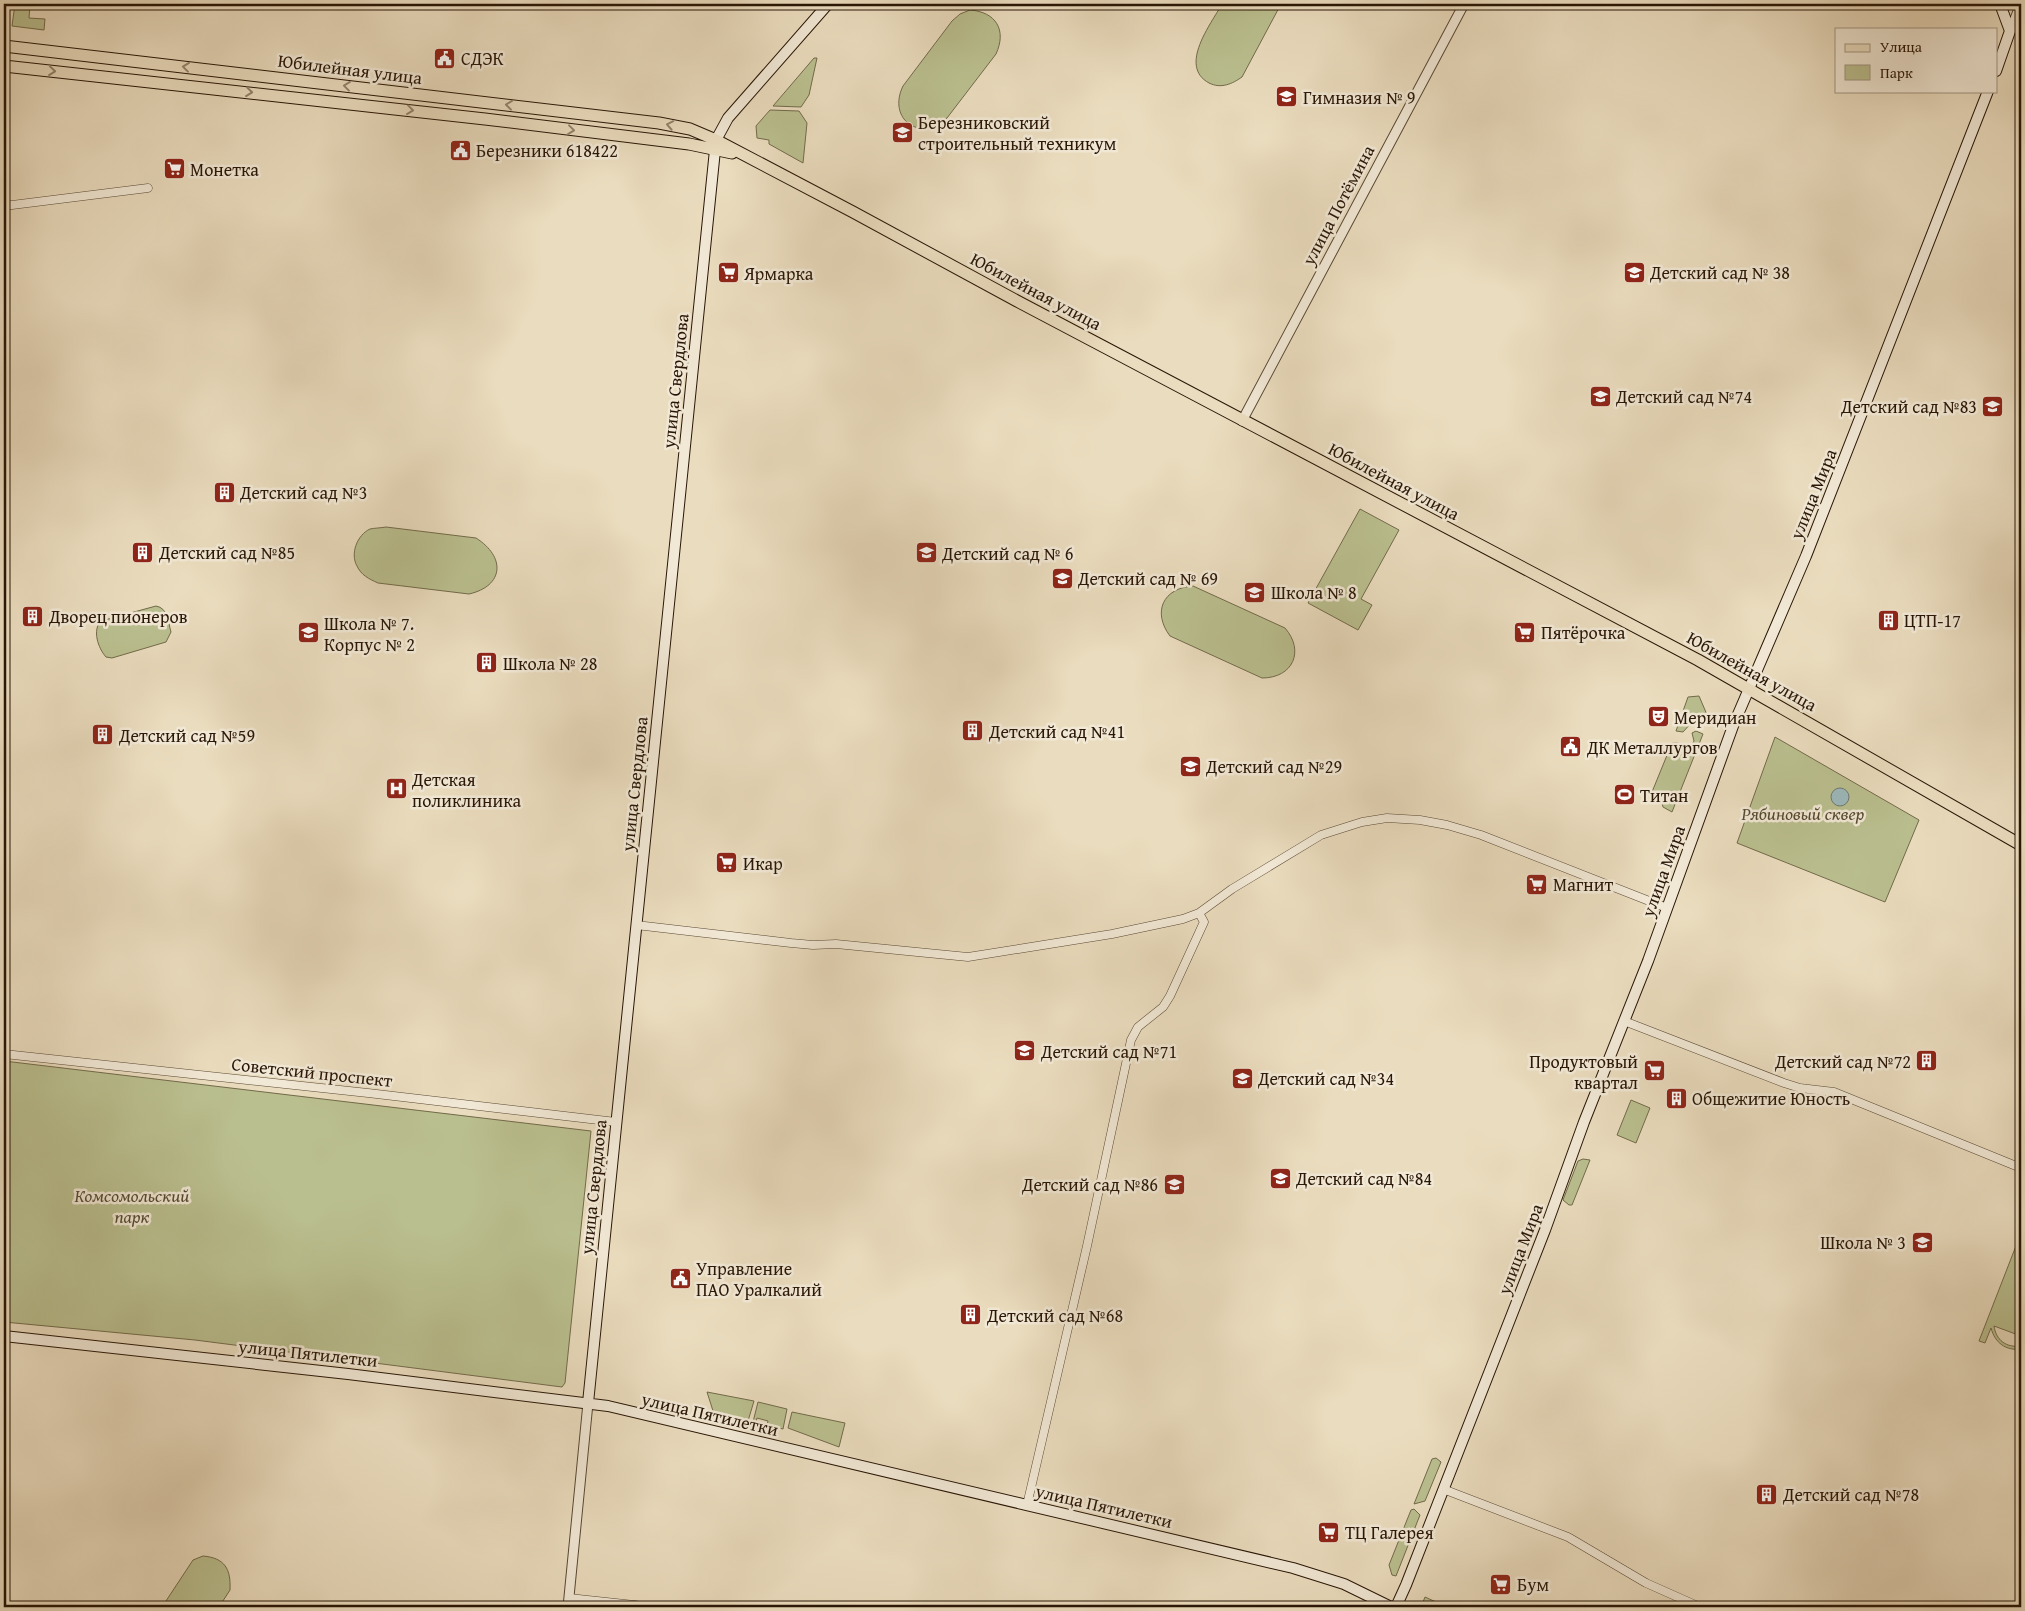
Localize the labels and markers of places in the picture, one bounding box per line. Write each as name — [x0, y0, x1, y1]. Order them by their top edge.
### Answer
place label: СДЭК — [461, 45, 504, 72]
public building icon: СДЭК — [433, 46, 457, 70]
place label: Гимназия № 9 — [1303, 84, 1416, 111]
school or university icon: Гимназия № 9 — [1275, 85, 1299, 109]
place label: Березниковский строительный техникум — [918, 109, 1117, 157]
school or university icon: Березниковский строительный техникум — [890, 120, 914, 144]
place label: Березники 618422 — [476, 137, 618, 164]
public building icon: Березники 618422 — [448, 138, 472, 162]
place label: Монетка — [190, 156, 259, 183]
supermarket icon: Монетка — [162, 157, 186, 181]
place label: Детский сад № 38 — [1649, 259, 1790, 286]
place label: Ярмарка — [743, 260, 814, 287]
school or university icon: Детский сад № 38 — [1622, 260, 1646, 284]
supermarket icon: Ярмарка — [716, 261, 740, 285]
place label: Детский сад №74 — [1615, 383, 1752, 410]
school or university icon: Детский сад №74 — [1588, 384, 1612, 408]
place label: Детский сад №83 — [1840, 393, 1977, 420]
school or university icon: Детский сад №83 — [1981, 394, 2005, 418]
place label: Детский сад №3 — [239, 479, 367, 506]
building icon: Детский сад №3 — [212, 480, 236, 504]
place label: Детский сад №85 — [158, 539, 295, 566]
building icon: Детский сад №85 — [131, 540, 155, 564]
place label: Детский сад № 6 — [941, 540, 1073, 567]
school or university icon: Детский сад № 6 — [914, 541, 938, 565]
place label: Детский сад № 69 — [1077, 565, 1218, 592]
school or university icon: Детский сад № 69 — [1050, 566, 1074, 590]
place label: Школа № 8 — [1271, 579, 1357, 606]
school or university icon: Школа № 8 — [1243, 580, 1267, 604]
place label: Дворец пионеров — [48, 603, 188, 630]
building icon: Дворец пионеров — [21, 604, 45, 628]
place label: ЦТП-17 — [1904, 607, 1961, 634]
building icon: ЦТП-17 — [1876, 608, 1900, 632]
place label: Школа № 7. Корпус № 2 — [324, 610, 415, 658]
place label: Пятёрочка — [1541, 619, 1626, 646]
supermarket icon: Пятёрочка — [1513, 620, 1537, 644]
school or university icon: Школа № 7. Корпус № 2 — [296, 621, 320, 645]
place label: Школа № 28 — [503, 650, 597, 677]
building icon: Школа № 28 — [475, 651, 499, 675]
place label: Меридиан — [1674, 704, 1757, 731]
theatre icon: Меридиан — [1646, 705, 1670, 729]
place label: Детский сад №41 — [988, 718, 1125, 745]
building icon: Детский сад №41 — [961, 719, 985, 743]
place label: Детский сад №59 — [118, 722, 255, 749]
building icon: Детский сад №59 — [91, 723, 115, 747]
place label: ДК Металлургов — [1586, 734, 1718, 761]
public building icon: ДК Металлургов — [1559, 735, 1583, 759]
place label: Детский сад №29 — [1205, 753, 1342, 780]
school or university icon: Детский сад №29 — [1178, 754, 1202, 778]
place label: Детская поликлиника — [411, 766, 522, 814]
hospital icon: Детская поликлиника — [384, 777, 408, 801]
place label: Титан — [1640, 782, 1689, 809]
sports icon: Титан — [1612, 783, 1636, 807]
place label: Икар — [743, 850, 783, 877]
supermarket icon: Икар — [715, 851, 739, 875]
place label: Магнит — [1553, 871, 1613, 898]
supermarket icon: Магнит — [1525, 872, 1549, 896]
place label: Детский сад №71 — [1040, 1038, 1177, 1065]
school or university icon: Детский сад №71 — [1013, 1039, 1037, 1063]
place label: Продуктовый квартал — [1529, 1048, 1638, 1096]
place label: Детский сад №72 — [1774, 1048, 1911, 1075]
building icon: Детский сад №72 — [1915, 1049, 1939, 1073]
supermarket icon: Продуктовый квартал — [1642, 1059, 1666, 1083]
place label: Детский сад №34 — [1257, 1065, 1394, 1092]
school or university icon: Детский сад №34 — [1230, 1066, 1254, 1090]
place label: Общежитие Юность — [1692, 1085, 1850, 1112]
building icon: Общежитие Юность — [1664, 1086, 1688, 1110]
place label: Детский сад №84 — [1295, 1165, 1432, 1192]
school or university icon: Детский сад №84 — [1268, 1166, 1292, 1190]
place label: Детский сад №86 — [1021, 1171, 1158, 1198]
school or university icon: Детский сад №86 — [1162, 1172, 1186, 1196]
place label: Школа № 3 — [1820, 1229, 1906, 1256]
school or university icon: Школа № 3 — [1910, 1230, 1934, 1254]
place label: Управление ПАО Уралкалий — [696, 1255, 822, 1303]
public building icon: Управление ПАО Уралкалий — [668, 1266, 692, 1290]
place label: Детский сад №68 — [986, 1302, 1123, 1329]
building icon: Детский сад №68 — [959, 1303, 983, 1327]
place label: Детский сад №78 — [1782, 1481, 1919, 1508]
building icon: Детский сад №78 — [1755, 1482, 1779, 1506]
place label: ТЦ Галерея — [1345, 1519, 1434, 1546]
supermarket icon: ТЦ Галерея — [1317, 1520, 1341, 1544]
place label: Бум — [1517, 1571, 1549, 1598]
supermarket icon: Бум — [1489, 1572, 1513, 1596]

